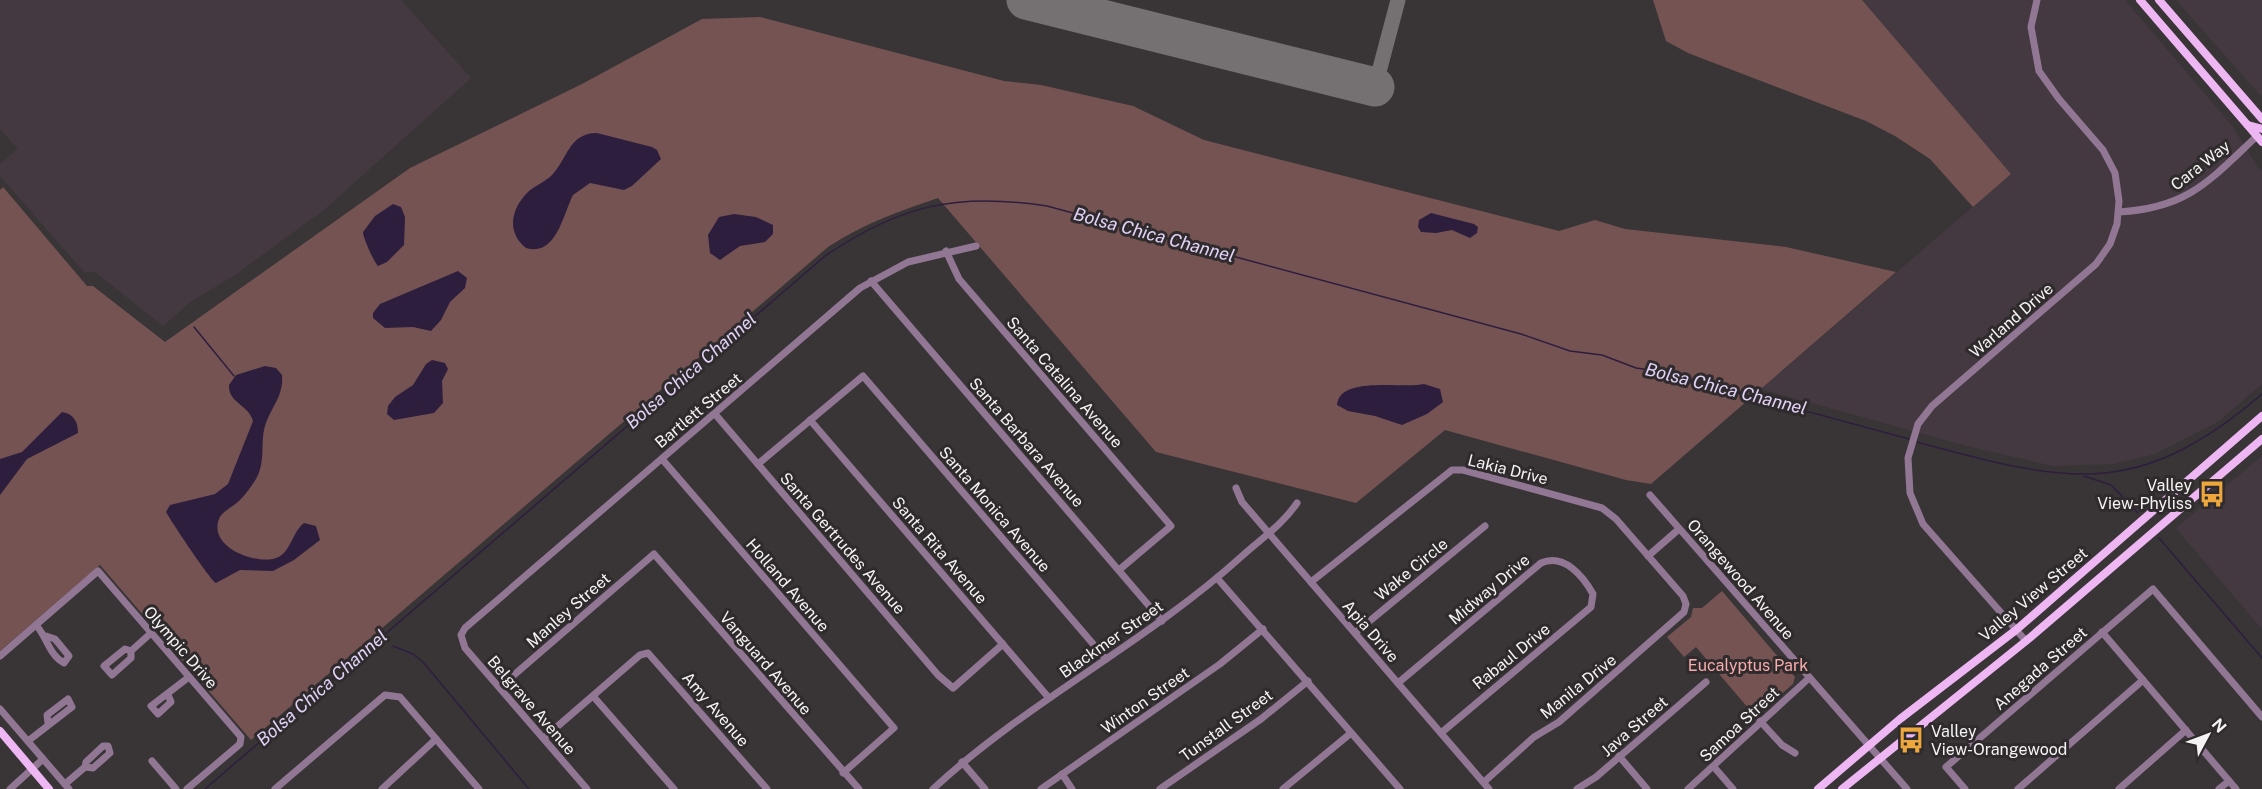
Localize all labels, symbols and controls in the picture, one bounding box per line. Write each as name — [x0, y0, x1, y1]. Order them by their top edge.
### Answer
street label: Cara Way — [2167, 136, 2234, 194]
water label: Bolsa Chica Channel — [1071, 203, 1237, 266]
street label: Warland Drive — [1966, 279, 2057, 362]
water label: Bolsa Chica Channel — [621, 308, 760, 433]
street label: Santa Catalina Avenue — [1003, 313, 1127, 452]
water label: Bolsa Chica Channel — [1643, 358, 1809, 419]
street label: Bartlett Street — [651, 369, 746, 452]
street label: Santa Barbara Avenue — [965, 374, 1088, 511]
street label: Santa Monica Avenue — [935, 443, 1054, 576]
street label: Lakia Drive — [1466, 450, 1550, 489]
street label: Santa Gertrudes Avenue — [776, 469, 909, 618]
place label: Valley View-Phyliss — [2097, 476, 2192, 513]
bus stop icon: Valley View-Phyliss — [2197, 479, 2227, 509]
street label: Santa Rita Avenue — [888, 493, 991, 608]
street label: Orangewood Avenue — [1683, 515, 1798, 643]
street label: Wake Circle — [1371, 534, 1452, 605]
street label: Holland Avenue — [742, 535, 833, 636]
street label: Valley View Street — [1975, 544, 2091, 645]
street label: Midway Drive — [1445, 550, 1533, 629]
street label: Manley Street — [523, 569, 614, 652]
street label: Apia Drive — [1339, 596, 1403, 666]
street label: Blackmer Street — [1056, 597, 1167, 682]
street label: Olympic Drive — [140, 602, 222, 692]
street label: Vanguard Avenue — [716, 608, 816, 719]
street label: Rabaul Drive — [1469, 619, 1554, 693]
street label: Anegada Street — [1990, 623, 2091, 714]
water label: Bolsa Chica Channel — [252, 625, 391, 750]
street label: Manila Drive — [1537, 650, 1620, 723]
street label: Belgrave Avenue — [483, 652, 580, 759]
park label: Eucalyptus Park — [1688, 656, 1808, 675]
street label: Winton Street — [1098, 663, 1193, 738]
street label: Amy Avenue — [678, 668, 753, 750]
street label: Samoa Street — [1696, 683, 1783, 766]
street label: Tunstall Street — [1176, 685, 1276, 765]
street label: Java Street — [1597, 692, 1672, 760]
north arrow — [2178, 705, 2238, 765]
text: N — [2208, 715, 2230, 736]
place label: Valley View-Orangewood — [1931, 722, 2067, 759]
bus stop icon: Valley View-Orangewood — [1896, 725, 1926, 755]

